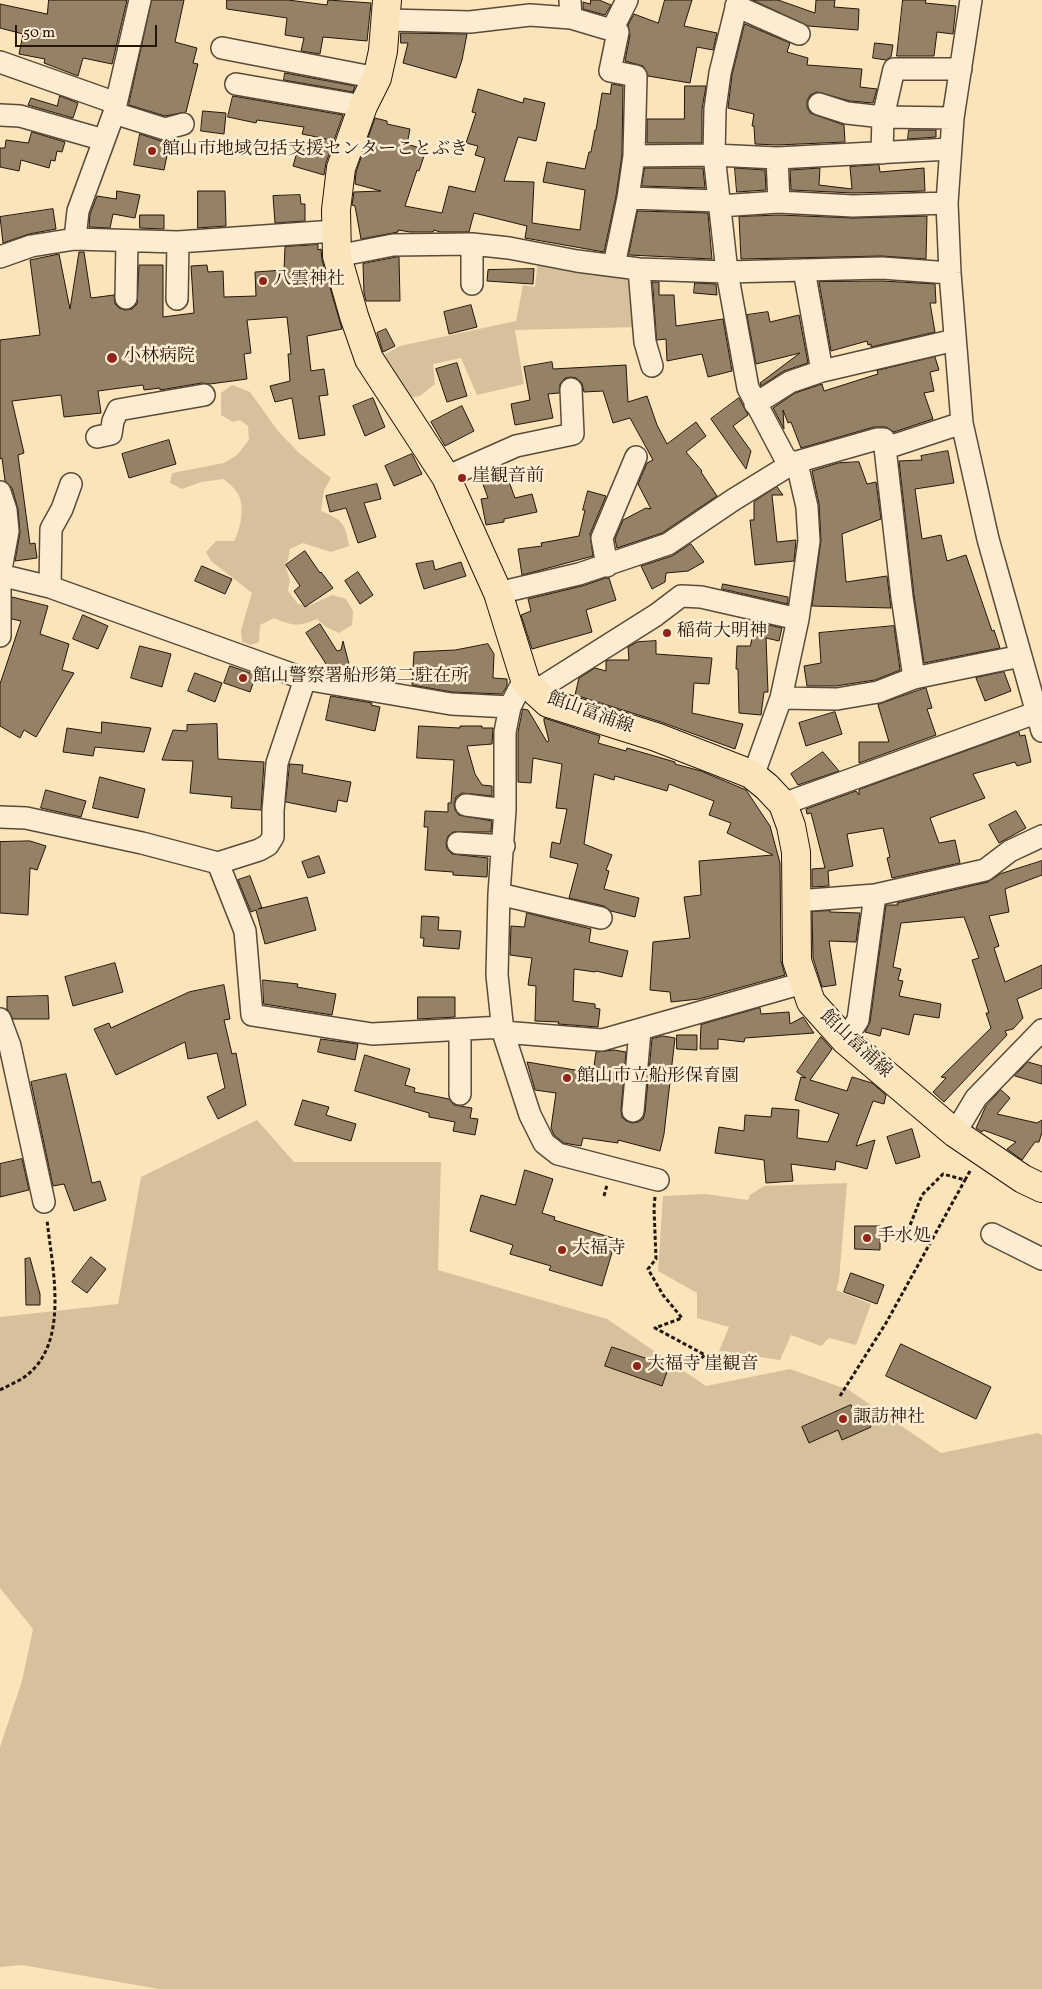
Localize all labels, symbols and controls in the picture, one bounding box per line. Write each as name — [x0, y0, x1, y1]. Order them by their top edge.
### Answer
scale bar — [18, 15, 160, 47]
text: 50 m — [23, 23, 55, 44]
place label: 館山市地域包括支援センターことぶき — [162, 140, 468, 162]
marker: 館山市地域包括支援センターことぶき — [146, 145, 158, 157]
place label: 八雲神社 — [273, 270, 345, 292]
marker: 八雲神社 — [257, 275, 269, 287]
place label: 小林病院 — [123, 347, 195, 369]
marker: 小林病院 — [105, 351, 119, 365]
place label: 崖観音前 — [472, 467, 544, 489]
marker: 崖観音前 — [456, 472, 468, 484]
place label: 稲荷大明神 — [677, 622, 767, 644]
marker: 稲荷大明神 — [661, 627, 673, 639]
place label: 館山警察署船形第二駐在所 — [253, 667, 469, 689]
marker: 館山警察署船形第二駐在所 — [237, 672, 249, 684]
street label: 館山富浦線 — [544, 688, 636, 740]
street label: 館山富浦線 — [815, 1006, 895, 1084]
place label: 館山市立船形保育園 — [577, 1067, 739, 1089]
marker: 館山市立船形保育園 — [561, 1072, 573, 1084]
place label: 手水処 — [877, 1227, 931, 1249]
marker: 手水処 — [861, 1232, 873, 1244]
place label: 大福寺 — [572, 1239, 626, 1261]
marker: 大福寺 — [556, 1244, 568, 1256]
place label: 大福寺 崖観音 — [647, 1355, 759, 1377]
marker: 大福寺 崖観音 — [631, 1360, 643, 1372]
place label: 諏訪神社 — [853, 1408, 925, 1430]
marker: 諏訪神社 — [837, 1413, 849, 1425]

